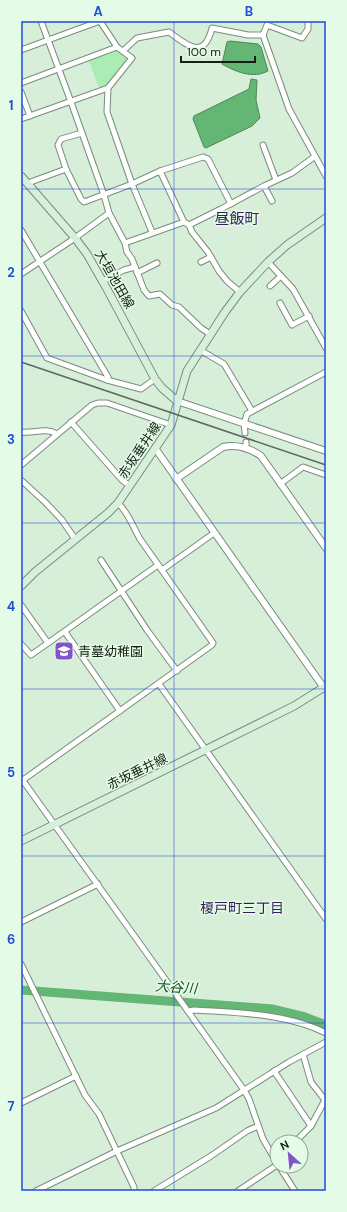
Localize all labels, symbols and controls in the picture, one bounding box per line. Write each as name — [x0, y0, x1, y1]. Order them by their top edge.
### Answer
text: A — [93, 3, 103, 20]
text: B — [245, 3, 253, 20]
scale bar — [181, 38, 255, 64]
text: 100 m — [187, 44, 221, 60]
text: 1 — [9, 97, 13, 114]
district label: 昼飯町 — [214, 209, 260, 229]
street label: 大垣池田線 — [91, 247, 138, 312]
text: 2 — [7, 264, 15, 281]
street label: 赤坂垂井線 — [114, 419, 165, 482]
text: 3 — [7, 431, 15, 448]
text: 4 — [7, 598, 15, 615]
school or university icon: 青墓幼稚園 — [53, 640, 75, 662]
place label: 青墓幼稚園 — [78, 643, 143, 660]
street label: 赤坂垂井線 — [104, 750, 170, 793]
text: 5 — [7, 764, 15, 781]
district label: 榎戸町三丁目 — [200, 899, 284, 917]
text: 6 — [7, 931, 15, 948]
water label: 大谷川 — [154, 977, 200, 998]
text: 7 — [8, 1098, 15, 1115]
north arrow — [269, 1134, 309, 1174]
text: N — [278, 1137, 291, 1153]

